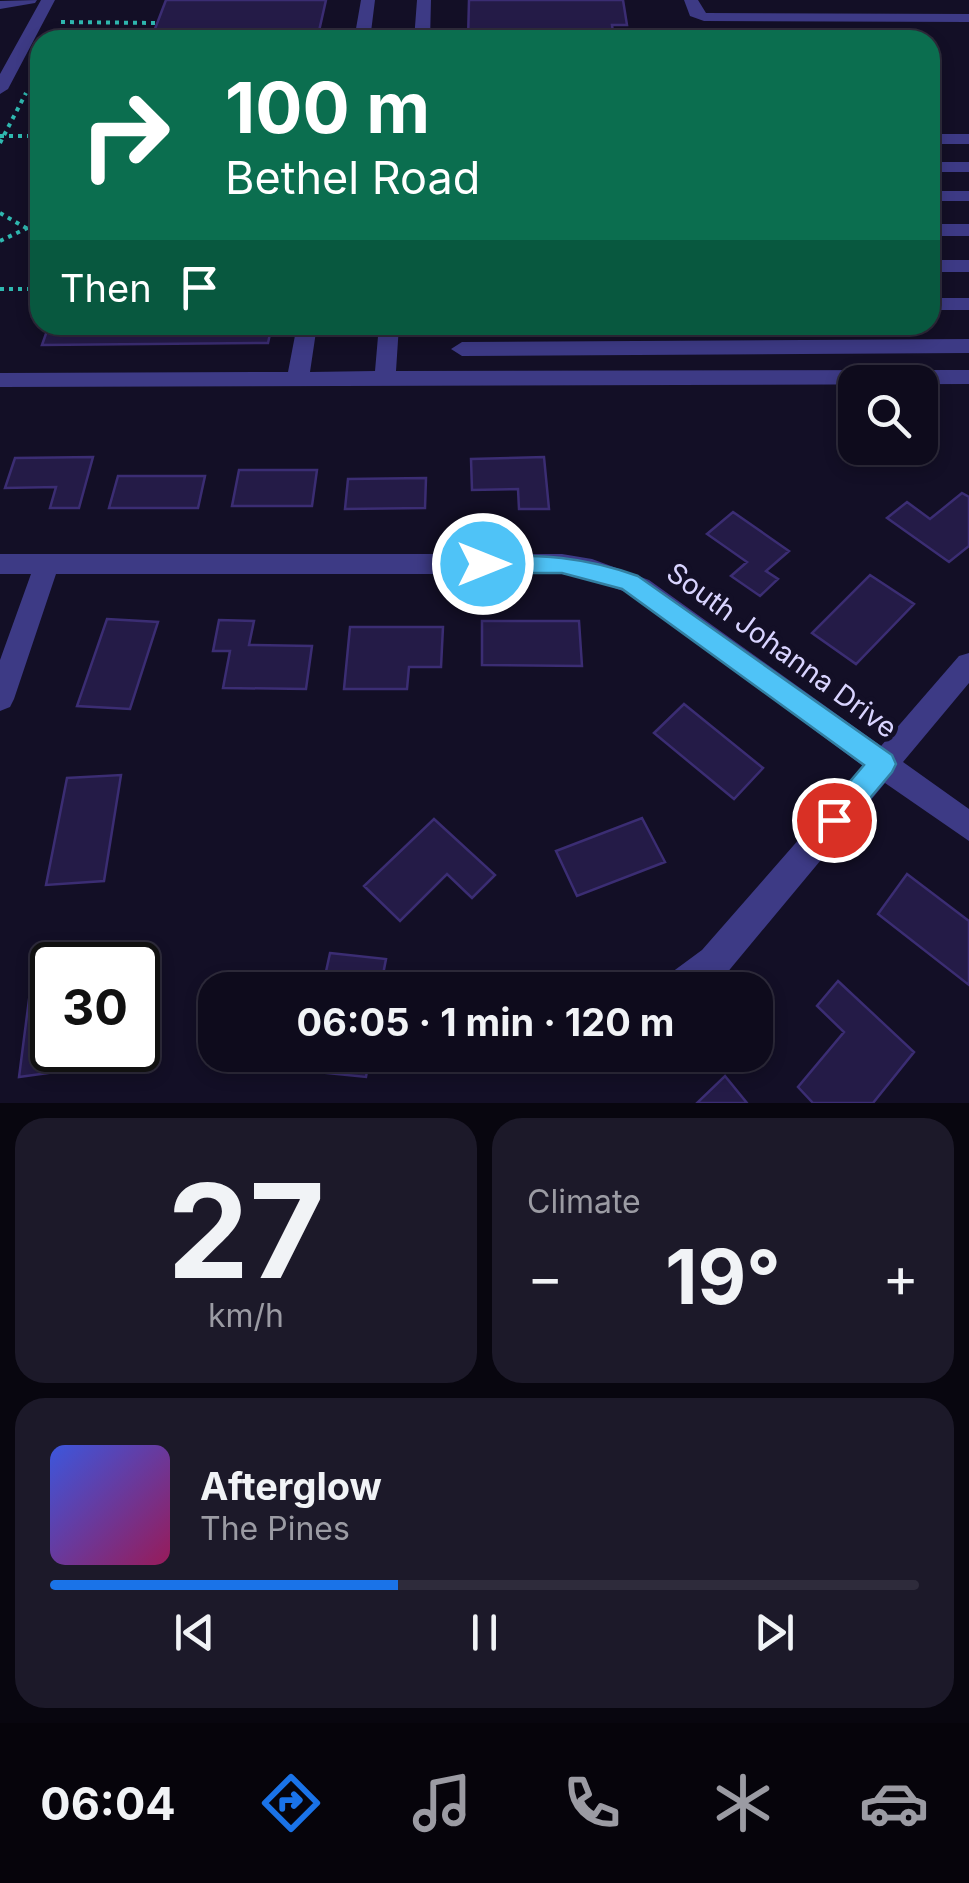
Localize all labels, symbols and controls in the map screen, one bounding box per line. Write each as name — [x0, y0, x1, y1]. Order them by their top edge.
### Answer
text: 100 m — [225, 65, 430, 150]
icon: right — [60, 70, 190, 200]
text: Bethel Road — [225, 150, 480, 205]
icon: arrive — [172, 260, 227, 315]
text: Then — [60, 265, 152, 311]
map controls — [838, 365, 938, 465]
button: search — [838, 365, 938, 465]
position arrow — [431, 512, 535, 616]
street label: South Johanna Drive — [660, 555, 904, 745]
pin — [792, 778, 877, 863]
icon: arrive — [807, 793, 862, 848]
speed limit sign: 30 — [30, 942, 160, 1072]
text: 06:05 · 1 min · 120 m — [297, 999, 674, 1045]
text: 27 — [167, 1152, 325, 1309]
text: Climate — [527, 1182, 641, 1221]
text: 19° — [665, 1231, 781, 1322]
text: − — [527, 1244, 563, 1310]
text: + — [883, 1244, 919, 1310]
text: km/h — [208, 1296, 284, 1335]
text: Afterglow — [200, 1463, 382, 1509]
text: The Pines — [200, 1509, 350, 1548]
icon: previous — [167, 1605, 222, 1660]
icon: pause — [457, 1605, 512, 1660]
icon: next — [747, 1605, 802, 1660]
icon: directions — [256, 1768, 326, 1838]
icon: music — [407, 1768, 477, 1838]
icon: phone — [557, 1768, 627, 1838]
icon: climate — [708, 1768, 778, 1838]
icon: car — [859, 1768, 929, 1838]
text: 06:04 — [40, 1776, 176, 1831]

